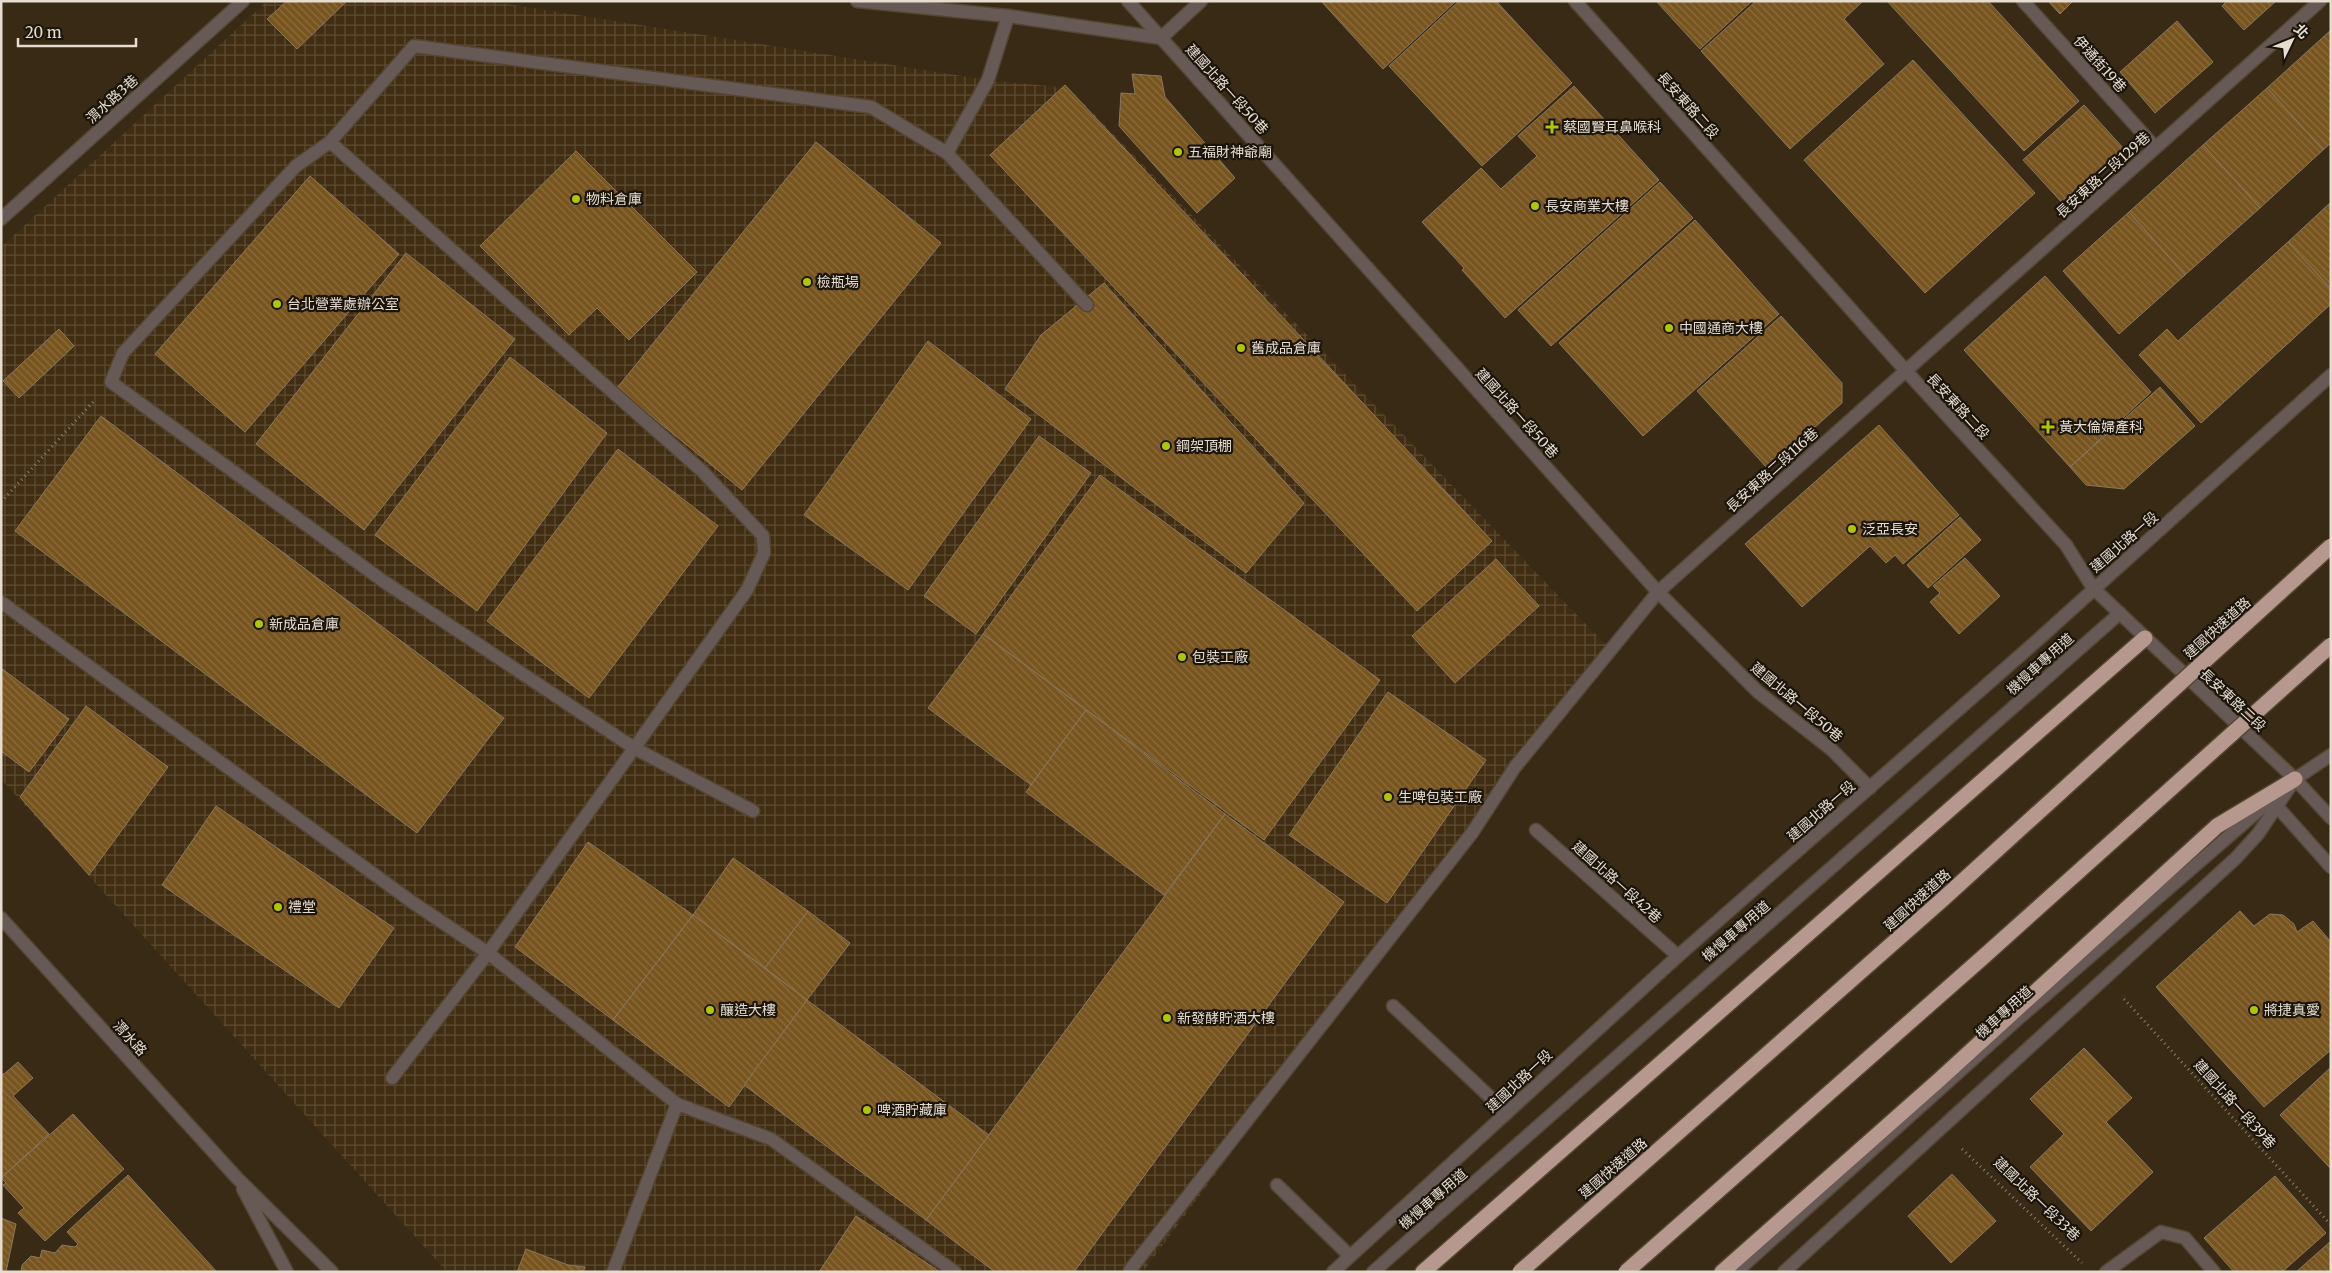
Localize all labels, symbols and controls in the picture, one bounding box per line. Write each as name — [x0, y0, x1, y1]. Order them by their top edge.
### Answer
scale bar — [18, 15, 135, 47]
north arrow — [2267, 15, 2317, 65]
text: 北 — [2290, 20, 2313, 42]
text: 20 m — [25, 23, 62, 42]
street label: 伊通街19巷 — [2070, 32, 2130, 96]
street label: 建國北路一段50巷 — [1182, 40, 1272, 138]
street label: 長安東路二段 — [1653, 68, 1723, 142]
street label: 渭水路3巷 — [82, 71, 142, 127]
place label: 蔡國賢耳鼻喉科 — [1563, 118, 1661, 136]
marker: 蔡國賢耳鼻喉科 — [1545, 120, 1559, 134]
street label: 長安東路二段129巷 — [2052, 128, 2154, 222]
place label: 五福財神爺廟 — [1188, 143, 1272, 161]
marker: 五福財神爺廟 — [1172, 146, 1184, 158]
place label: 物料倉庫 — [586, 190, 642, 208]
marker: 物料倉庫 — [570, 193, 582, 205]
place label: 長安商業大樓 — [1545, 197, 1629, 215]
marker: 長安商業大樓 — [1529, 200, 1541, 212]
place label: 檢瓶場 — [817, 273, 859, 291]
marker: 檢瓶場 — [801, 276, 813, 288]
place label: 台北營業處辦公室 — [287, 295, 399, 313]
marker: 台北營業處辦公室 — [271, 298, 283, 310]
place label: 中國通商大樓 — [1679, 319, 1763, 337]
marker: 中國通商大樓 — [1663, 322, 1675, 334]
place label: 舊成品倉庫 — [1251, 339, 1321, 357]
marker: 舊成品倉庫 — [1235, 342, 1247, 354]
street label: 建國北路一段50巷 — [1472, 364, 1562, 462]
street label: 長安東路二段 — [1923, 369, 1993, 443]
place label: 黃大倫婦產科 — [2059, 418, 2143, 436]
marker: 黃大倫婦產科 — [2041, 420, 2055, 434]
street label: 長安東路二段116巷 — [1722, 424, 1822, 516]
place label: 鋼架頂棚 — [1176, 437, 1232, 455]
marker: 鋼架頂棚 — [1160, 440, 1172, 452]
street label: 建國北路一段 — [2086, 508, 2162, 576]
place label: 泛亞長安 — [1862, 520, 1918, 538]
marker: 泛亞長安 — [1846, 523, 1858, 535]
street label: 建國快速道路 — [2180, 593, 2254, 663]
place label: 新成品倉庫 — [269, 615, 339, 633]
marker: 新成品倉庫 — [253, 618, 265, 630]
street label: 機慢車專用道 — [2003, 629, 2077, 699]
place label: 包裝工廠 — [1192, 648, 1248, 666]
marker: 包裝工廠 — [1176, 651, 1188, 663]
street label: 建國北路一段50巷 — [1747, 658, 1847, 746]
street label: 長安東路二段 — [2196, 665, 2270, 735]
street label: 建國北路一段 — [1783, 777, 1859, 845]
place label: 生啤包裝工廠 — [1398, 788, 1482, 806]
marker: 生啤包裝工廠 — [1382, 791, 1394, 803]
street label: 建國北路一段42巷 — [1569, 837, 1665, 927]
street label: 建國快速道路 — [1880, 865, 1954, 935]
street label: 機慢車專用道 — [1698, 897, 1774, 965]
place label: 禮堂 — [288, 898, 316, 916]
marker: 禮堂 — [272, 901, 284, 913]
street label: 機車專用道 — [1972, 982, 2036, 1042]
place label: 釀造大樓 — [720, 1001, 776, 1019]
place label: 將捷真愛 — [2264, 1001, 2320, 1019]
marker: 釀造大樓 — [704, 1004, 716, 1016]
marker: 將捷真愛 — [2248, 1004, 2260, 1016]
place label: 新發酵貯酒大樓 — [1177, 1009, 1275, 1027]
marker: 新發酵貯酒大樓 — [1161, 1012, 1173, 1024]
street label: 渭水路 — [109, 1016, 151, 1060]
street label: 建國北路一段 — [1482, 1046, 1556, 1116]
street label: 建國北路一段39巷 — [2190, 1056, 2280, 1152]
place label: 啤酒貯藏庫 — [877, 1101, 947, 1119]
marker: 啤酒貯藏庫 — [861, 1104, 873, 1116]
street label: 建國快速道路 — [1575, 1134, 1651, 1202]
street label: 建國北路一段33巷 — [1990, 1153, 2084, 1245]
street label: 機慢車專用道 — [1395, 1165, 1471, 1233]

